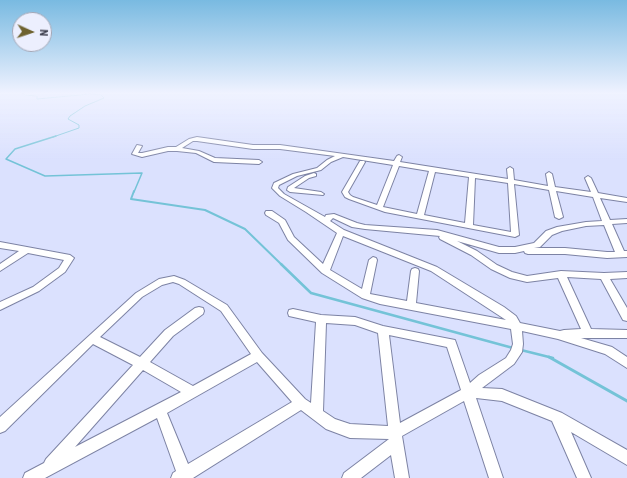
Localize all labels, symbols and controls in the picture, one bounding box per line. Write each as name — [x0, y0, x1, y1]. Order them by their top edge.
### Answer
north arrow — [12, 12, 52, 52]
text: N — [37, 29, 50, 36]

